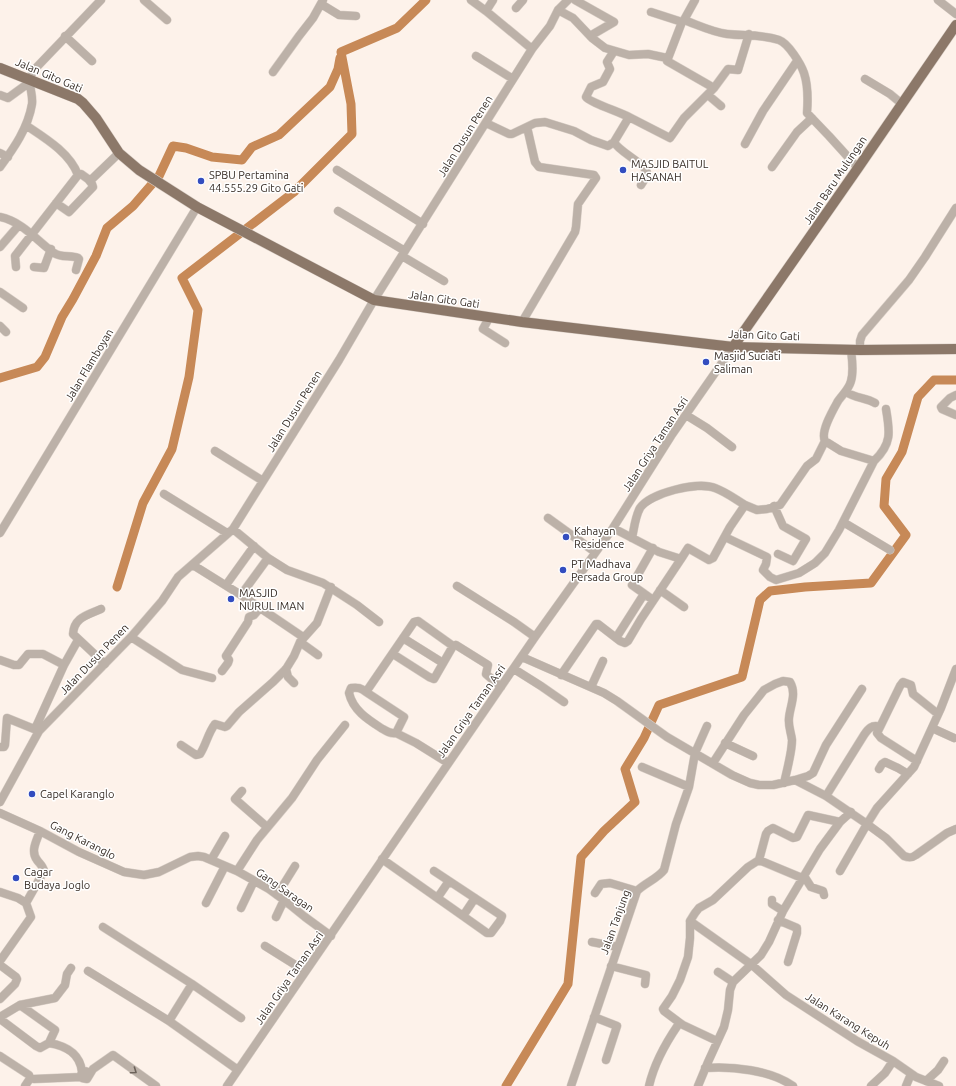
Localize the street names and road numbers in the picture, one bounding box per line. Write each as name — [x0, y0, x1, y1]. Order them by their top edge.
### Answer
street label: Jalan Gito Gati — [14, 55, 84, 95]
street label: Jalan Dusun Penen — [435, 93, 495, 179]
street label: Jalan Baru Mulungan — [801, 134, 869, 226]
street label: Jalan Gito Gati — [408, 288, 480, 310]
street label: Jalan Flamboyan — [63, 327, 115, 403]
street label: Jalan Gito Gati — [728, 328, 800, 342]
street label: Jalan Dusun Penen — [264, 368, 324, 454]
street label: Jalan Griya Taman Asri — [620, 395, 690, 493]
street label: Jalan Dusun Penen — [57, 621, 131, 697]
street label: Jalan Griya Taman Asri — [434, 662, 508, 760]
street label: Gang Karanglo — [48, 818, 118, 862]
street label: Gang Saragan — [254, 866, 316, 914]
street label: Jalan Tanjung — [598, 888, 632, 956]
street label: Jalan Griya Taman Asri — [252, 929, 326, 1027]
street label: Jalan Karang Kepuh — [804, 990, 892, 1052]

